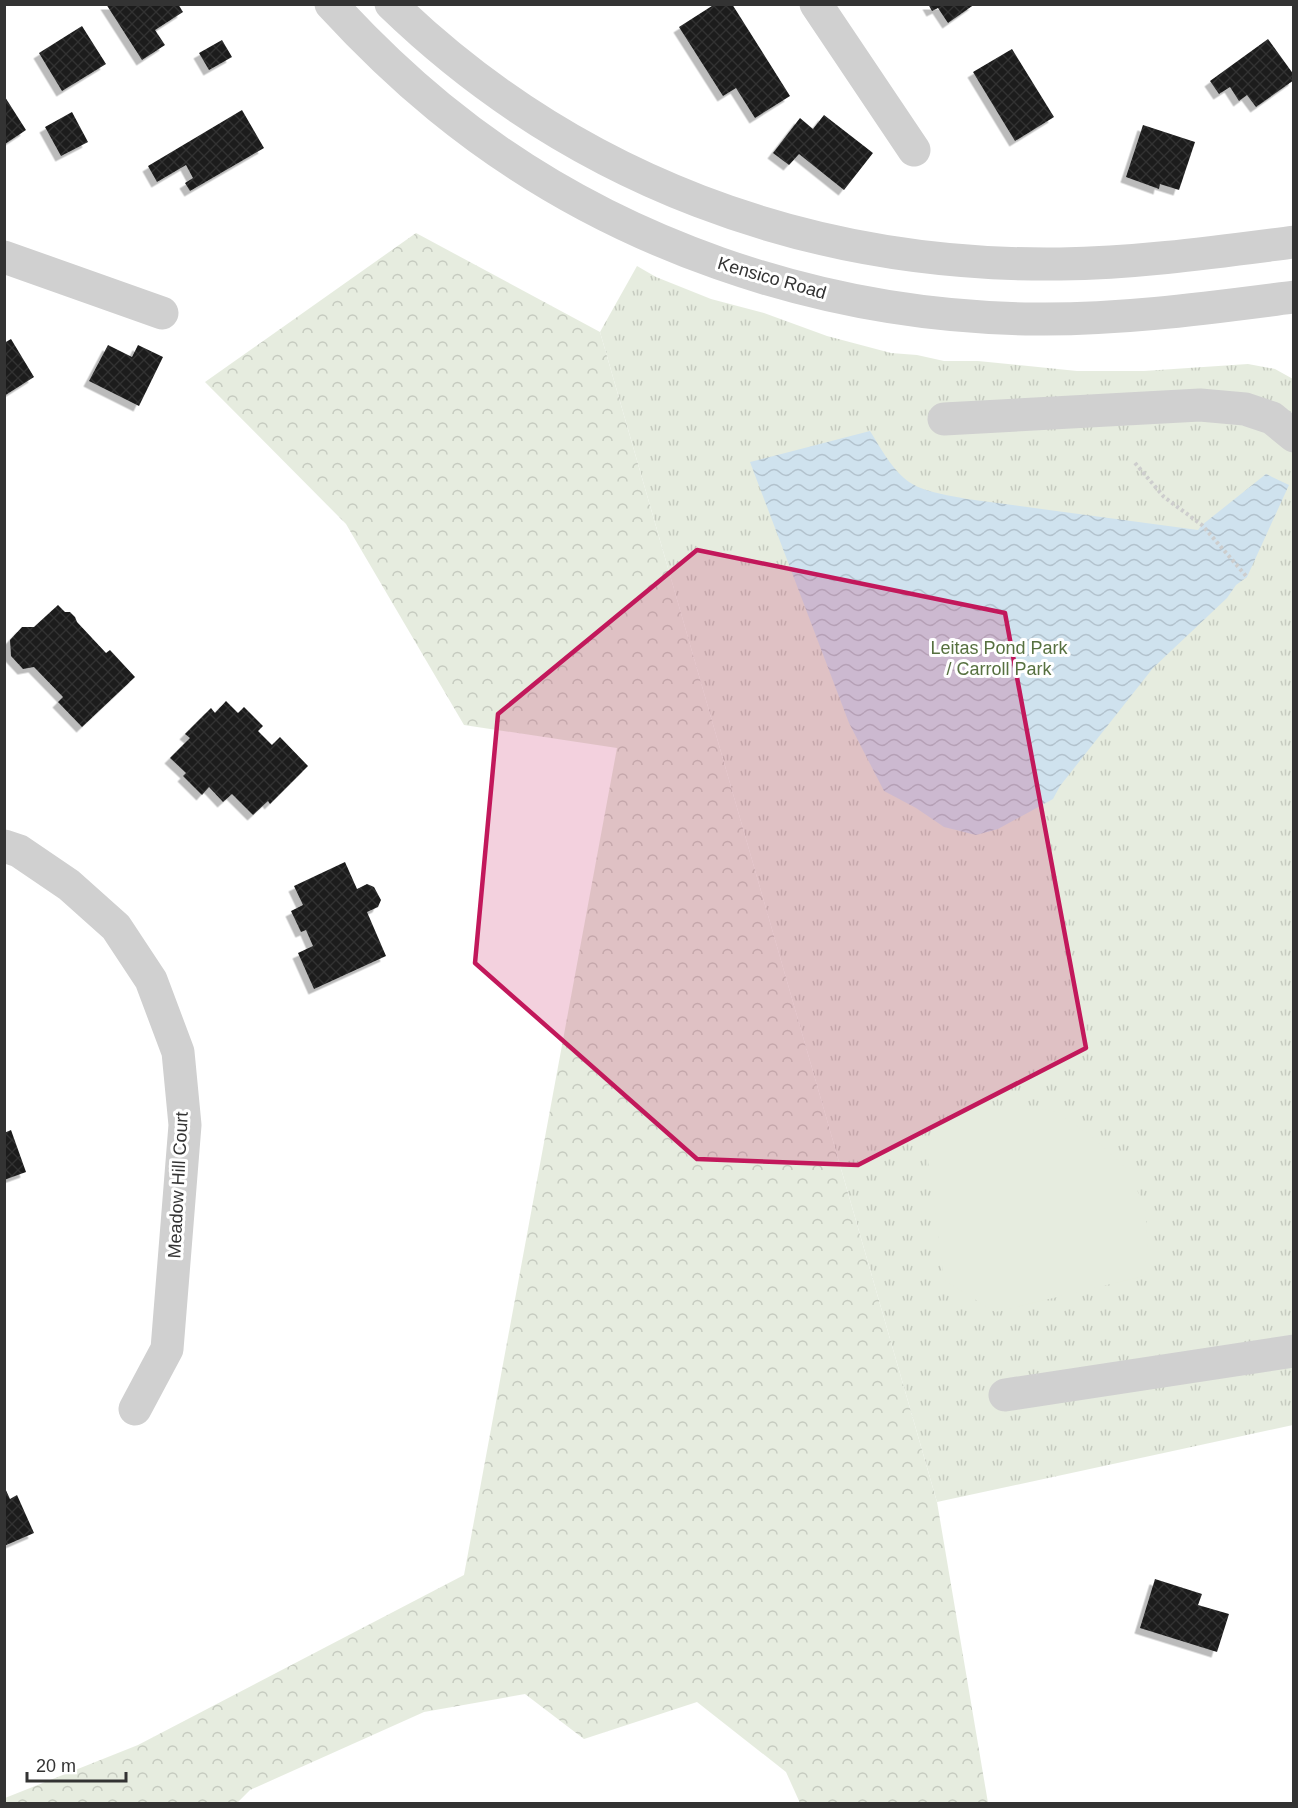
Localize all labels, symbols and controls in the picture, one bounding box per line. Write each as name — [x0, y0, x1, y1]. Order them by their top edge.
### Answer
street label: Kensico Road — [715, 253, 829, 303]
park label: Leitas Pond Park / Carroll Park — [930, 638, 1069, 679]
street label: Meadow Hill Court — [164, 1111, 192, 1259]
scale bar — [27, 1745, 126, 1783]
text: 20 m — [36, 1756, 76, 1776]

